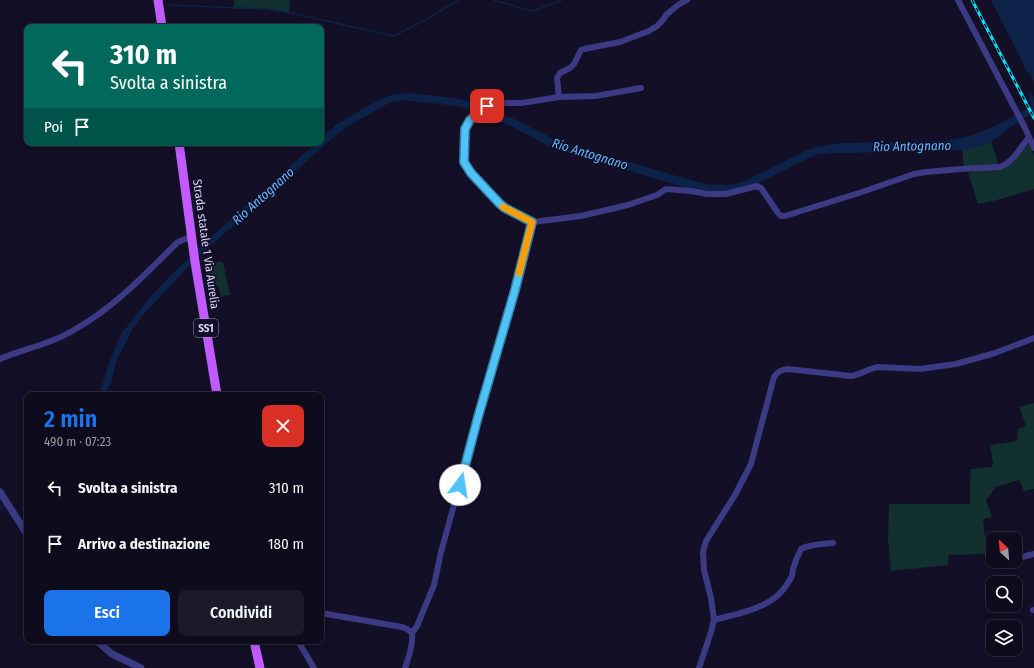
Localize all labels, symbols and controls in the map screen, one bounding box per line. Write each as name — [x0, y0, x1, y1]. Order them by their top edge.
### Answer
text: 310 m — [110, 38, 177, 71]
icon: left — [44, 40, 96, 92]
text: Svolta a sinistra — [110, 72, 227, 94]
pin — [470, 89, 504, 123]
icon: arrive — [476, 95, 498, 117]
icon: arrive — [71, 116, 93, 138]
text: Poi — [44, 118, 63, 136]
water label: Rio Antognano — [550, 135, 630, 173]
water label: Rio Antognano — [873, 138, 952, 154]
water label: Rio Antognano — [229, 164, 297, 228]
street label: Strada statale 1 Via Aurelia — [190, 178, 222, 310]
road number: SS1 — [194, 319, 218, 337]
text: 2 min — [44, 405, 97, 433]
button: close — [262, 405, 304, 447]
text: 490 m · 07:23 — [44, 434, 111, 449]
position arrow — [439, 464, 481, 506]
icon: left — [44, 477, 66, 499]
text: Svolta a sinistra — [78, 479, 178, 497]
text: 310 m — [269, 479, 304, 497]
north arrow — [986, 532, 1022, 568]
map controls — [986, 532, 1022, 656]
icon: arrive — [44, 533, 66, 555]
text: Arrivo a destinazione — [78, 535, 210, 553]
text: 180 m — [268, 535, 304, 553]
button: search — [986, 576, 1022, 612]
button: Esci — [44, 590, 170, 636]
button: Condividi — [178, 590, 304, 636]
button: layers — [986, 620, 1022, 656]

